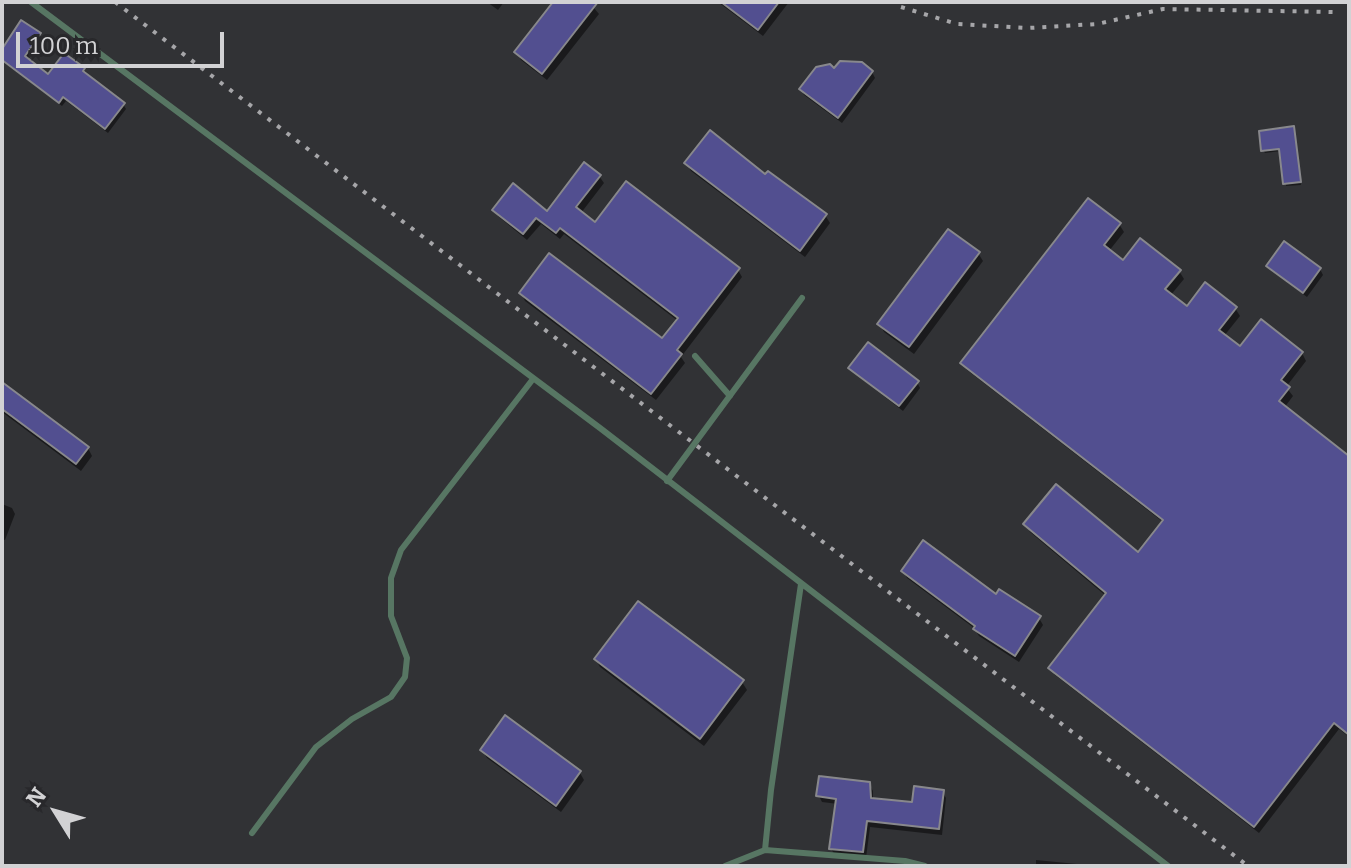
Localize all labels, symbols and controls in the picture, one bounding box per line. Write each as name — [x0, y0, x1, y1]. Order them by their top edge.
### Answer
scale bar — [20, 16, 228, 66]
text: 100 m — [30, 32, 98, 60]
north arrow — [16, 772, 96, 852]
text: N — [21, 782, 52, 812]

